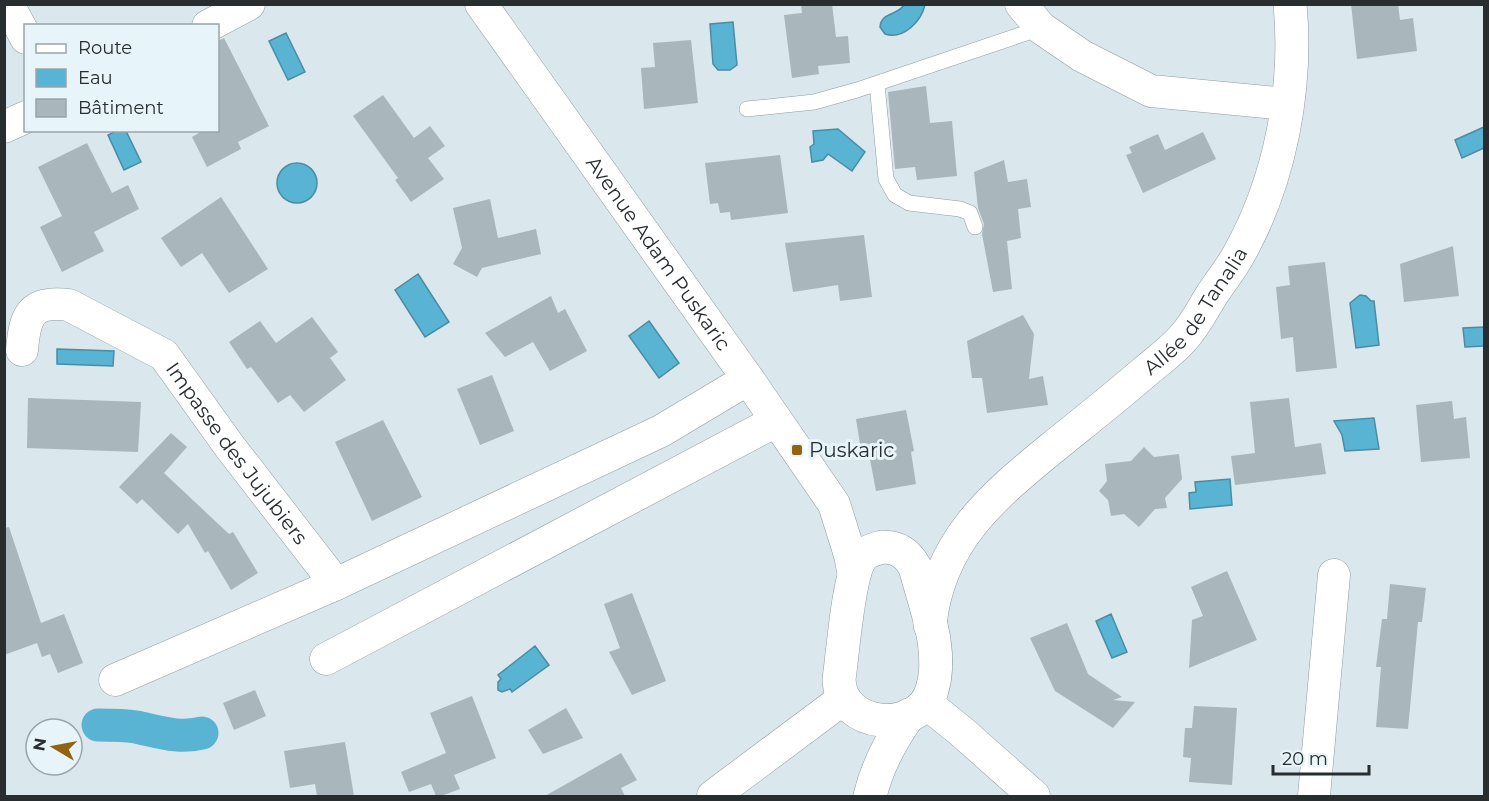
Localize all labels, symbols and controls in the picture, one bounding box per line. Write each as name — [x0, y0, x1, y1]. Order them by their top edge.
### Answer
legend — [24, 24, 219, 132]
text: Route — [78, 37, 132, 59]
text: Eau — [78, 67, 113, 89]
text: Bâtiment — [78, 97, 164, 119]
street label: Avenue Adam Puskaric — [581, 152, 736, 355]
street label: Allée de Tanalia — [1139, 243, 1252, 380]
street label: Impasse des Jujubiers — [161, 357, 313, 549]
place label: Puskaric — [809, 438, 895, 462]
marker: Puskaric — [790, 443, 804, 457]
north arrow — [24, 717, 84, 777]
text: N — [29, 736, 50, 753]
scale bar — [1273, 738, 1369, 776]
text: 20 m — [1282, 748, 1328, 770]

